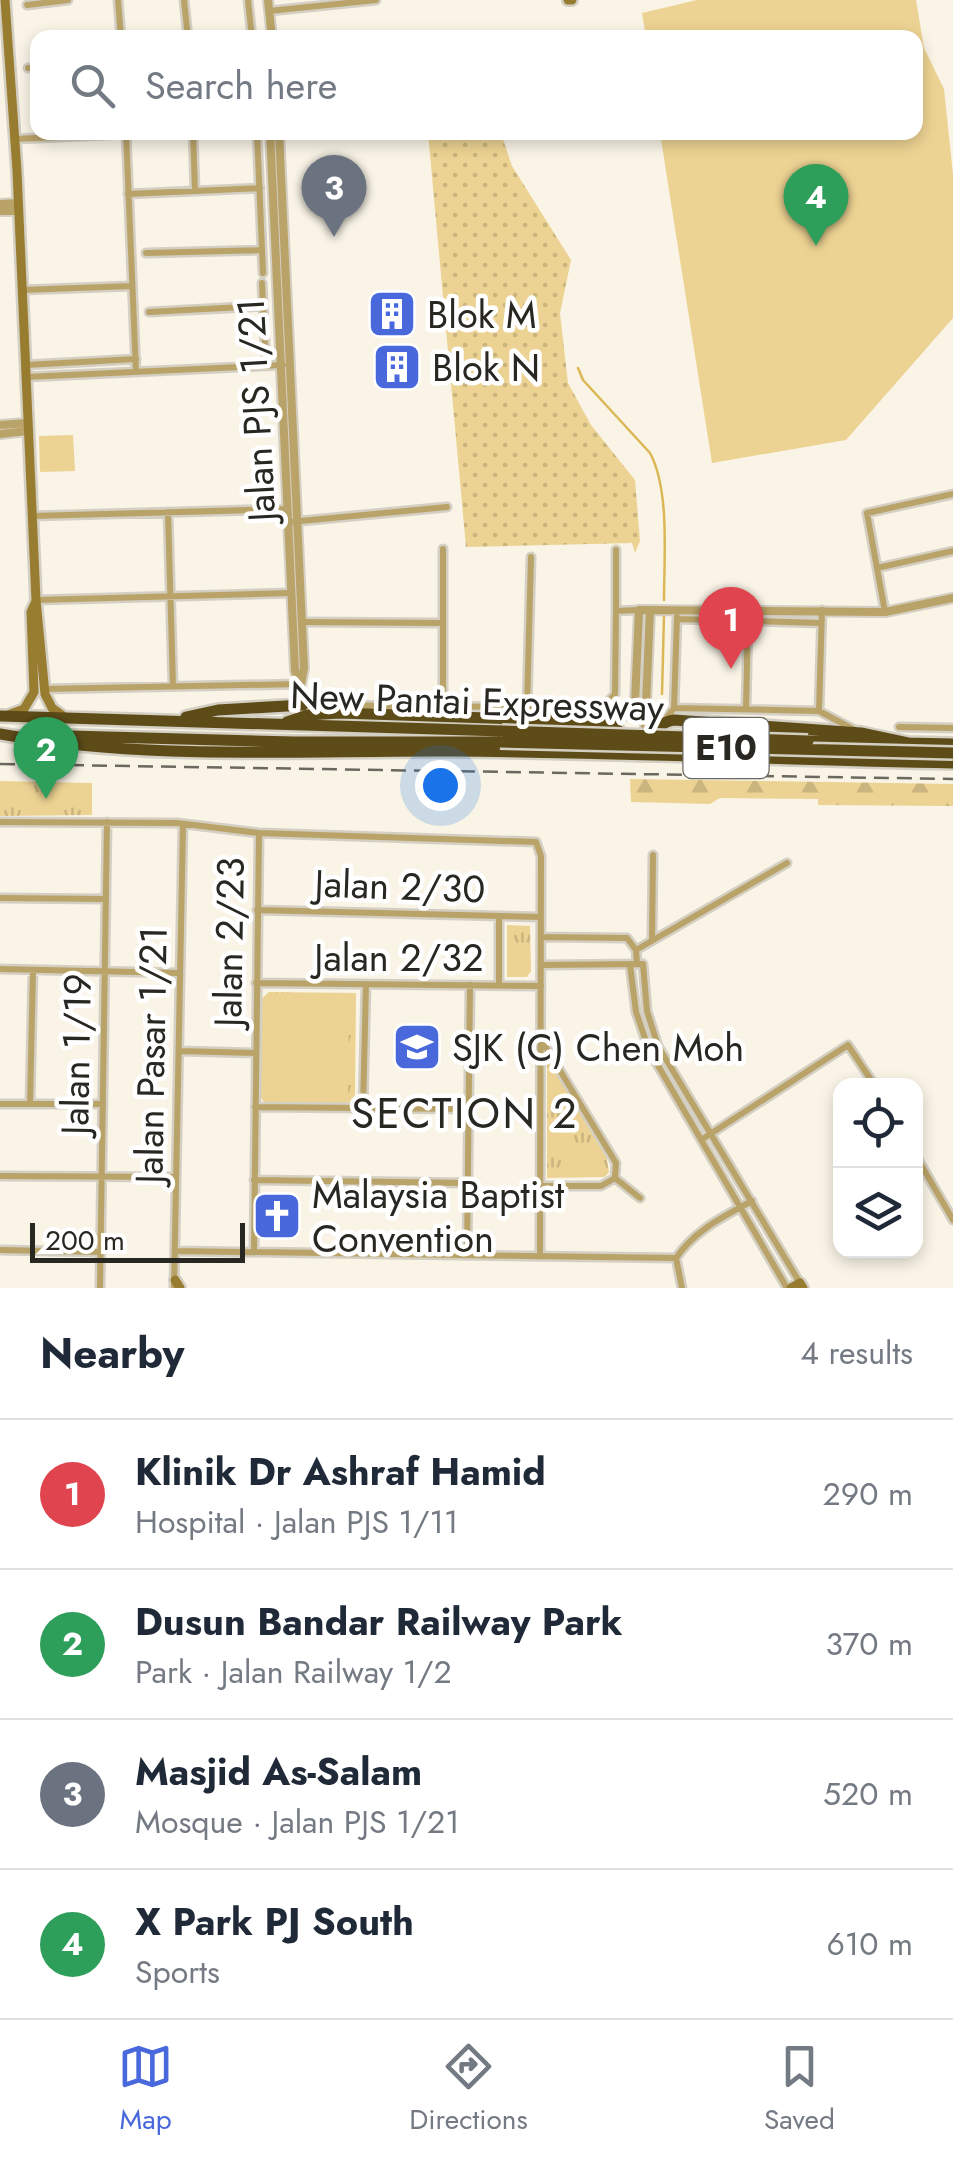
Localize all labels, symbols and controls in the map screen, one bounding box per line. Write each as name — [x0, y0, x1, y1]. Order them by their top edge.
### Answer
search box — [30, 30, 923, 140]
icon: search — [65, 58, 120, 113]
text: Search here — [145, 58, 337, 113]
pin: 3 — [302, 154, 366, 237]
pin: 4 — [784, 164, 848, 246]
place label: Blok M — [427, 287, 537, 342]
building icon: Blok M — [366, 288, 418, 340]
street label: Jalan PJS 1/21 — [223, 297, 290, 528]
place label: Blok N — [432, 340, 540, 395]
building icon: Blok N — [371, 341, 423, 393]
pin: 1 — [698, 586, 764, 669]
street label: New Pantai Expressway — [289, 667, 665, 735]
pin: 2 — [13, 716, 78, 799]
road number: E10 — [684, 718, 768, 778]
your location — [415, 760, 466, 811]
street label: Jalan 2/30 — [309, 855, 486, 916]
street label: Jalan 2/23 — [200, 857, 258, 1032]
street label: Jalan Pasar 1/21 — [121, 926, 181, 1189]
street label: Jalan 2/32 — [309, 930, 484, 985]
street label: Jalan 1/19 — [47, 973, 105, 1140]
place label: SJK (C) Chen Moh — [452, 1020, 744, 1075]
school or university icon: SJK (C) Chen Moh — [391, 1021, 443, 1073]
map controls — [833, 1078, 923, 1258]
button: locate — [833, 1078, 923, 1168]
district label: SECTION 2 — [351, 1083, 579, 1144]
place label: Malaysia Baptist Convention — [312, 1167, 564, 1266]
button: layers — [833, 1168, 923, 1258]
church icon: Malaysia Baptist Convention — [251, 1190, 303, 1242]
scale bar — [30, 1218, 245, 1262]
text: 200 m — [45, 1220, 125, 1261]
text: Nearby — [40, 1323, 184, 1384]
text: 4 results — [800, 1330, 913, 1376]
text: Klinik Dr Ashraf Hamid — [135, 1444, 546, 1499]
text: 1 — [64, 1471, 81, 1517]
text: 290 m — [823, 1471, 913, 1517]
text: Hospital · Jalan PJS 1/11 — [135, 1499, 458, 1545]
text: Dusun Bandar Railway Park — [135, 1594, 622, 1649]
text: 2 — [62, 1621, 83, 1667]
text: 370 m — [825, 1621, 913, 1667]
text: Park · Jalan Railway 1/2 — [135, 1649, 452, 1695]
text: Masjid As-Salam — [135, 1744, 422, 1799]
text: 3 — [63, 1771, 82, 1817]
text: 520 m — [823, 1771, 913, 1817]
text: Mosque · Jalan PJS 1/21 — [135, 1799, 460, 1845]
text: X Park PJ South — [135, 1894, 414, 1949]
text: 4 — [61, 1921, 84, 1967]
text: 610 m — [826, 1921, 913, 1967]
text: Sports — [135, 1949, 220, 1995]
tab: Map — [118, 2039, 173, 2140]
tab: Directions — [409, 2039, 528, 2140]
tab: Saved — [764, 2039, 835, 2140]

